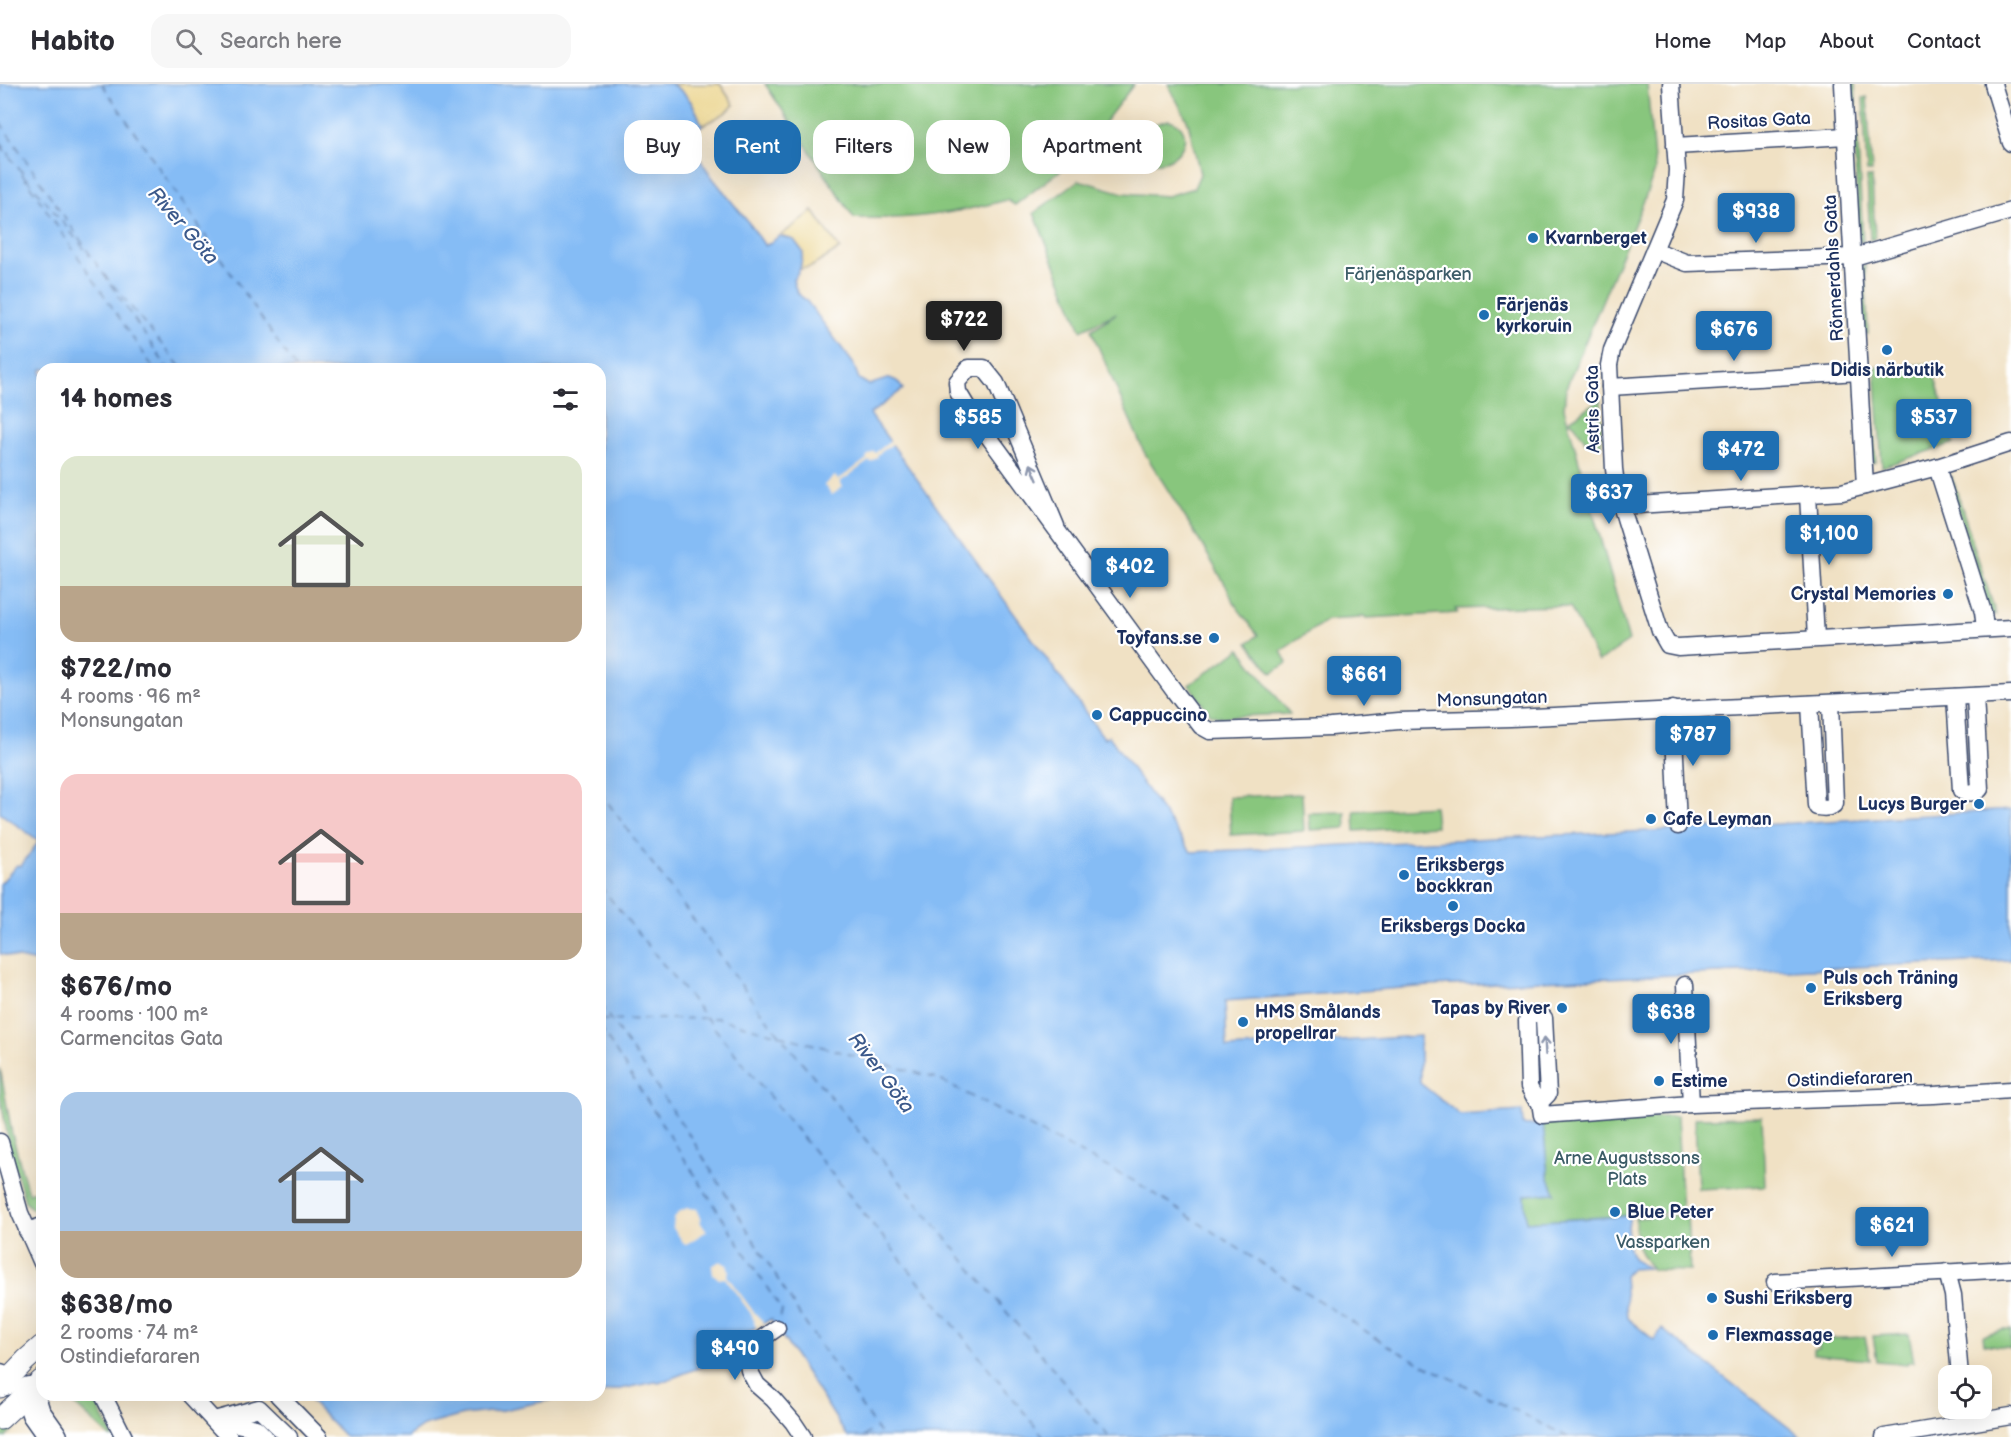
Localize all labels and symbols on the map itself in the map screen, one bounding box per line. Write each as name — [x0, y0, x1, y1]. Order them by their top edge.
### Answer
street label: Rositas Gata — [1707, 108, 1811, 134]
water label: River Göta — [143, 182, 223, 270]
pin: $938 — [1720, 193, 1792, 244]
street label: Rönnerdahls Gata — [1820, 194, 1848, 342]
place label: Kvarnberget — [1545, 228, 1647, 249]
marker: Kvarnberget — [1526, 231, 1540, 245]
park label: Färjenäsparken — [1344, 264, 1472, 285]
place label: Färjenäs kyrkoruin — [1496, 295, 1572, 337]
pin: $722 — [928, 301, 1000, 352]
marker: Färjenäs kyrkoruin — [1477, 308, 1491, 322]
pin: $676 — [1698, 311, 1770, 362]
marker: Didis närbutik — [1880, 343, 1894, 357]
place label: Didis närbutik — [1830, 360, 1944, 381]
street label: Astris Gata — [1582, 365, 1604, 453]
pin: $585 — [942, 399, 1014, 450]
pin: $537 — [1898, 399, 1970, 450]
pin: $472 — [1705, 431, 1777, 482]
one-way arrow — [1028, 463, 1039, 481]
pin: $637 — [1573, 474, 1645, 525]
pin: $1,100 — [1780, 515, 1878, 566]
pin: $402 — [1094, 548, 1166, 599]
place label: Crystal Memories — [1791, 584, 1936, 605]
marker: Crystal Memories — [1941, 587, 1955, 601]
place label: Toyfans.se — [1117, 628, 1202, 649]
marker: Toyfans.se — [1207, 631, 1221, 645]
pin: $661 — [1328, 656, 1400, 707]
street label: Monsungatan — [1436, 687, 1548, 711]
place label: Cappuccino — [1109, 705, 1207, 726]
marker: Cappuccino — [1090, 708, 1104, 722]
pin: $787 — [1657, 716, 1729, 767]
place label: Lucys Burger — [1858, 794, 1968, 815]
marker: Lucys Burger — [1972, 797, 1986, 811]
place label: Cafe Leyman — [1663, 809, 1772, 830]
marker: Cafe Leyman — [1644, 812, 1658, 826]
place label: Eriksbergs bockkran — [1416, 855, 1504, 897]
marker: Eriksbergs bockkran — [1397, 868, 1411, 882]
marker: Eriksbergs Docka — [1446, 899, 1460, 913]
place label: Eriksbergs Docka — [1380, 916, 1526, 937]
place label: Puls och Träning Eriksberg — [1823, 968, 1958, 1010]
marker: Puls och Träning Eriksberg — [1804, 981, 1818, 995]
pin: $638 — [1635, 994, 1707, 1045]
place label: Tapas by River — [1431, 998, 1551, 1019]
marker: Tapas by River — [1555, 1001, 1569, 1015]
place label: HMS Smålands propellrar — [1255, 1002, 1381, 1044]
marker: HMS Smålands propellrar — [1236, 1015, 1250, 1029]
water label: River Göta — [843, 1028, 919, 1118]
one-way arrow — [1540, 1037, 1551, 1057]
street label: Ostindiefararen — [1787, 1066, 1913, 1092]
place label: Estime — [1671, 1071, 1728, 1092]
marker: Estime — [1652, 1074, 1666, 1088]
park label: Arne Augustssons Plats — [1554, 1148, 1700, 1190]
place label: Blue Peter — [1627, 1202, 1714, 1223]
marker: Blue Peter — [1608, 1205, 1622, 1219]
pin: $621 — [1856, 1207, 1928, 1258]
park label: Vassparken — [1616, 1232, 1710, 1253]
place label: Sushi Eriksberg — [1724, 1288, 1852, 1309]
marker: Sushi Eriksberg — [1705, 1291, 1719, 1305]
place label: Flexmassage — [1725, 1325, 1833, 1346]
marker: Flexmassage — [1706, 1328, 1720, 1342]
pin: $490 — [699, 1330, 771, 1381]

